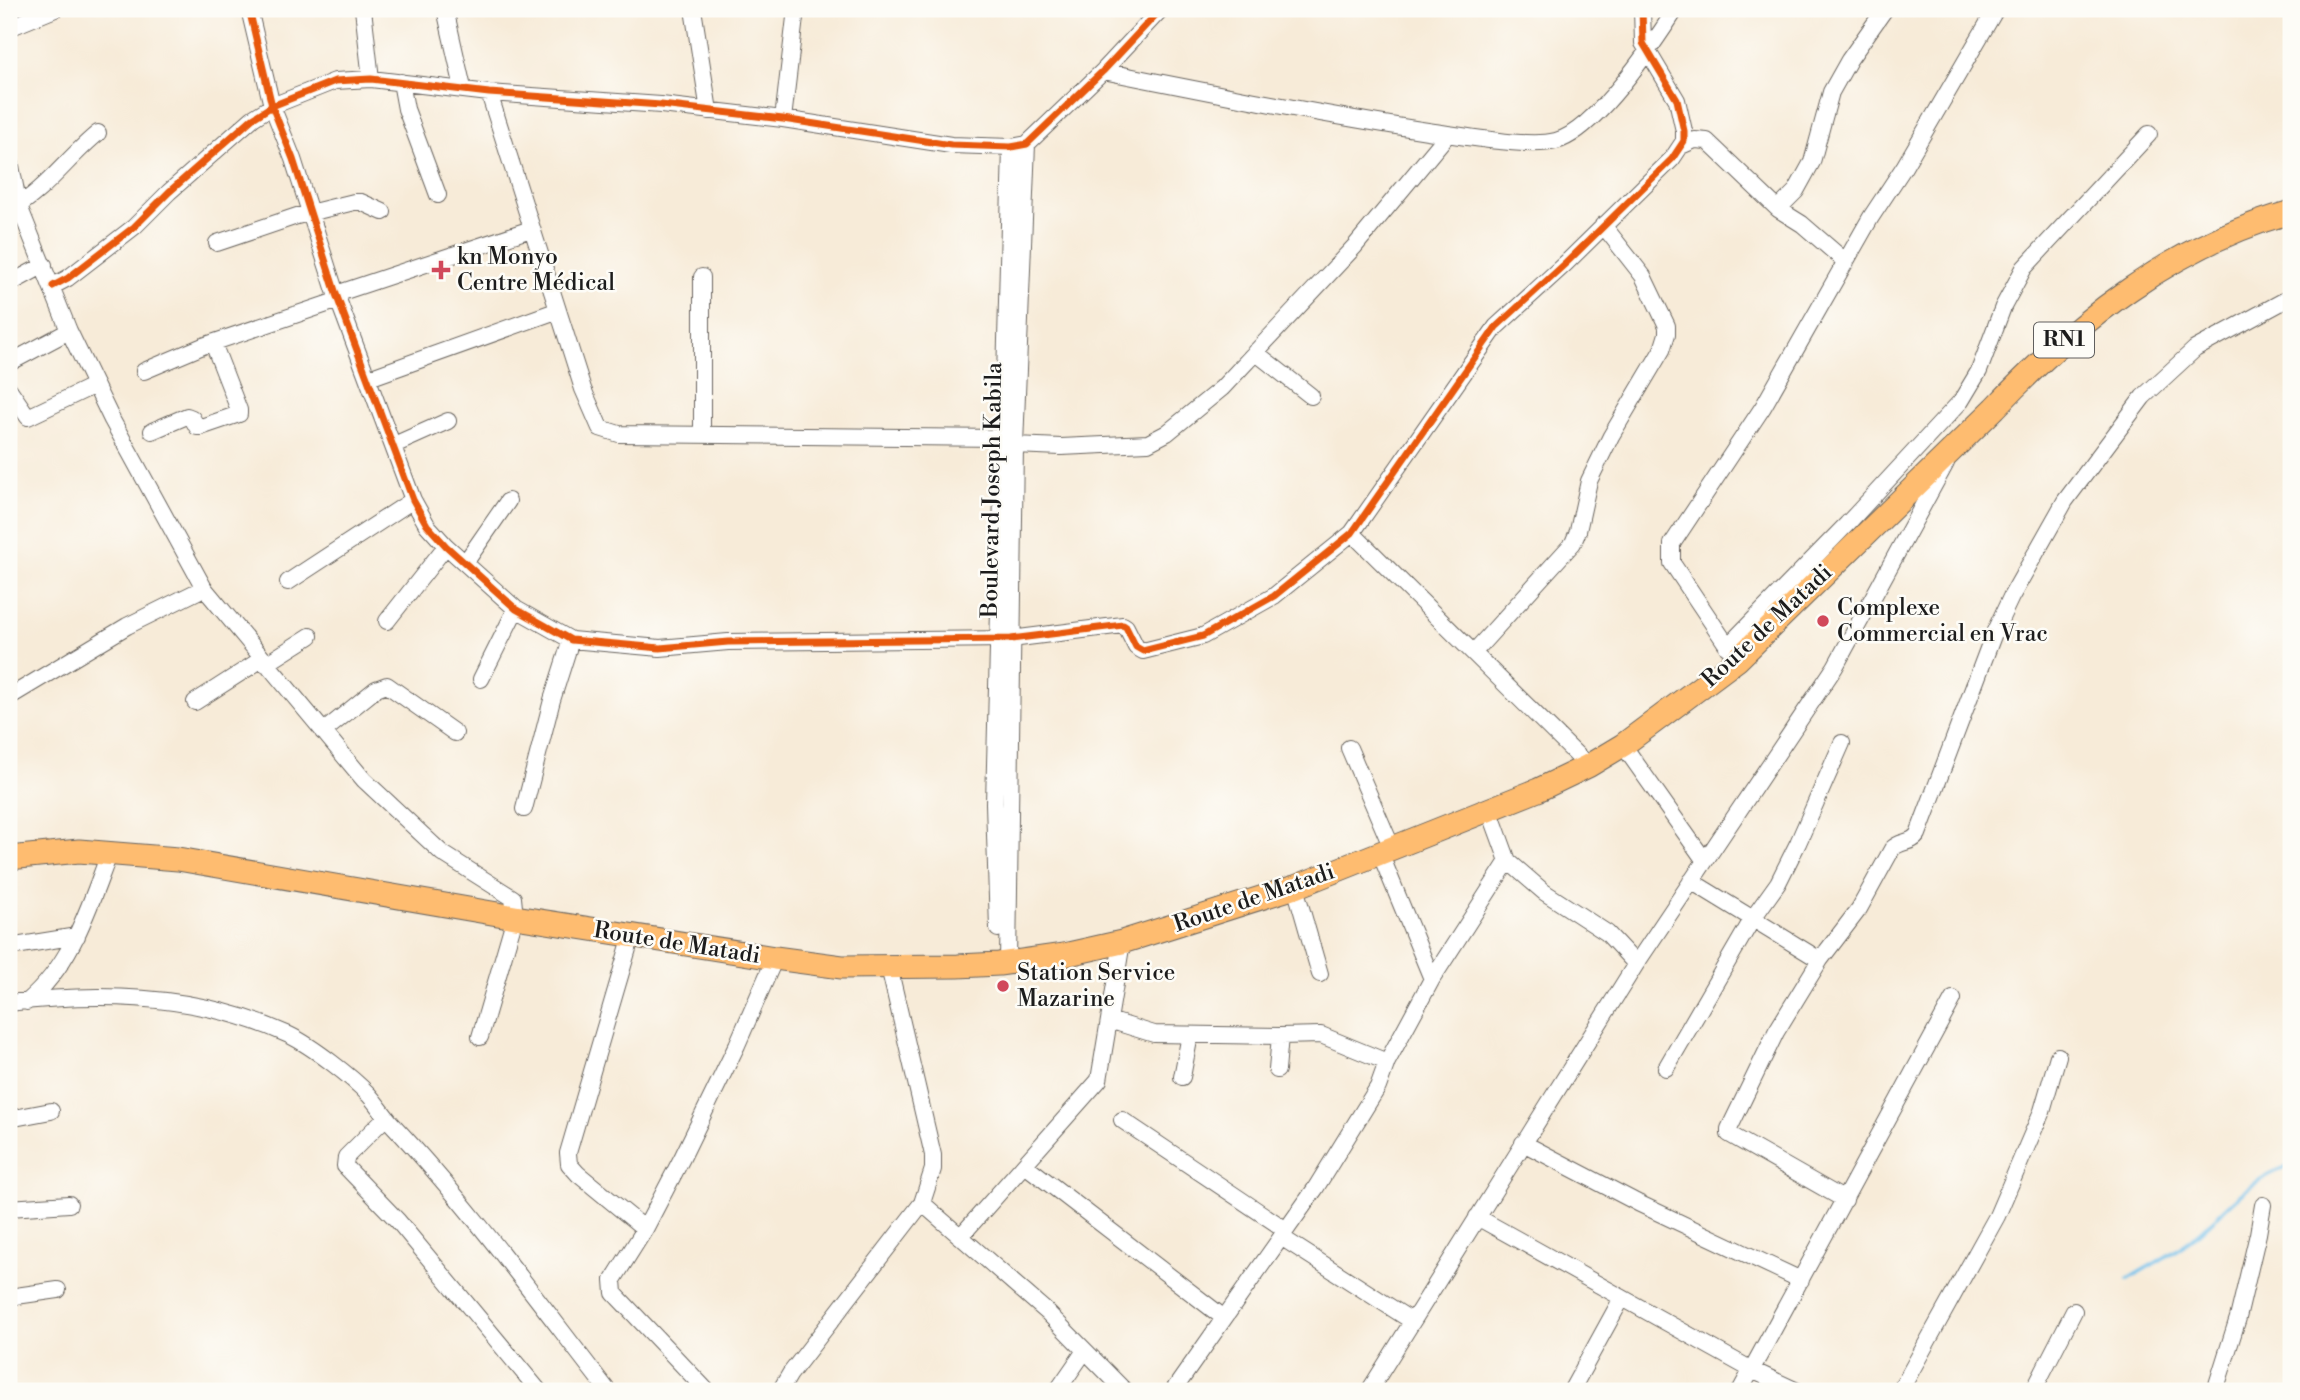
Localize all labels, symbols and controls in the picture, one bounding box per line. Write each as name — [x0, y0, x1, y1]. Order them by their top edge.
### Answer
place label: kn Monyo Centre Médical — [457, 243, 615, 297]
marker: kn Monyo Centre Médical — [431, 260, 451, 280]
road number: RN1 — [2034, 322, 2094, 358]
street label: Boulevard Joseph Kabila — [976, 362, 1008, 619]
street label: Route de Matadi — [1696, 558, 1838, 694]
place label: Complexe Commercial en Vrac — [1837, 594, 2048, 648]
marker: Complexe Commercial en Vrac — [1815, 613, 1831, 629]
street label: Route de Matadi — [1170, 857, 1338, 939]
street label: Route de Matadi — [592, 916, 762, 970]
place label: Station Service Mazarine — [1017, 959, 1175, 1013]
marker: Station Service Mazarine — [995, 978, 1011, 994]

